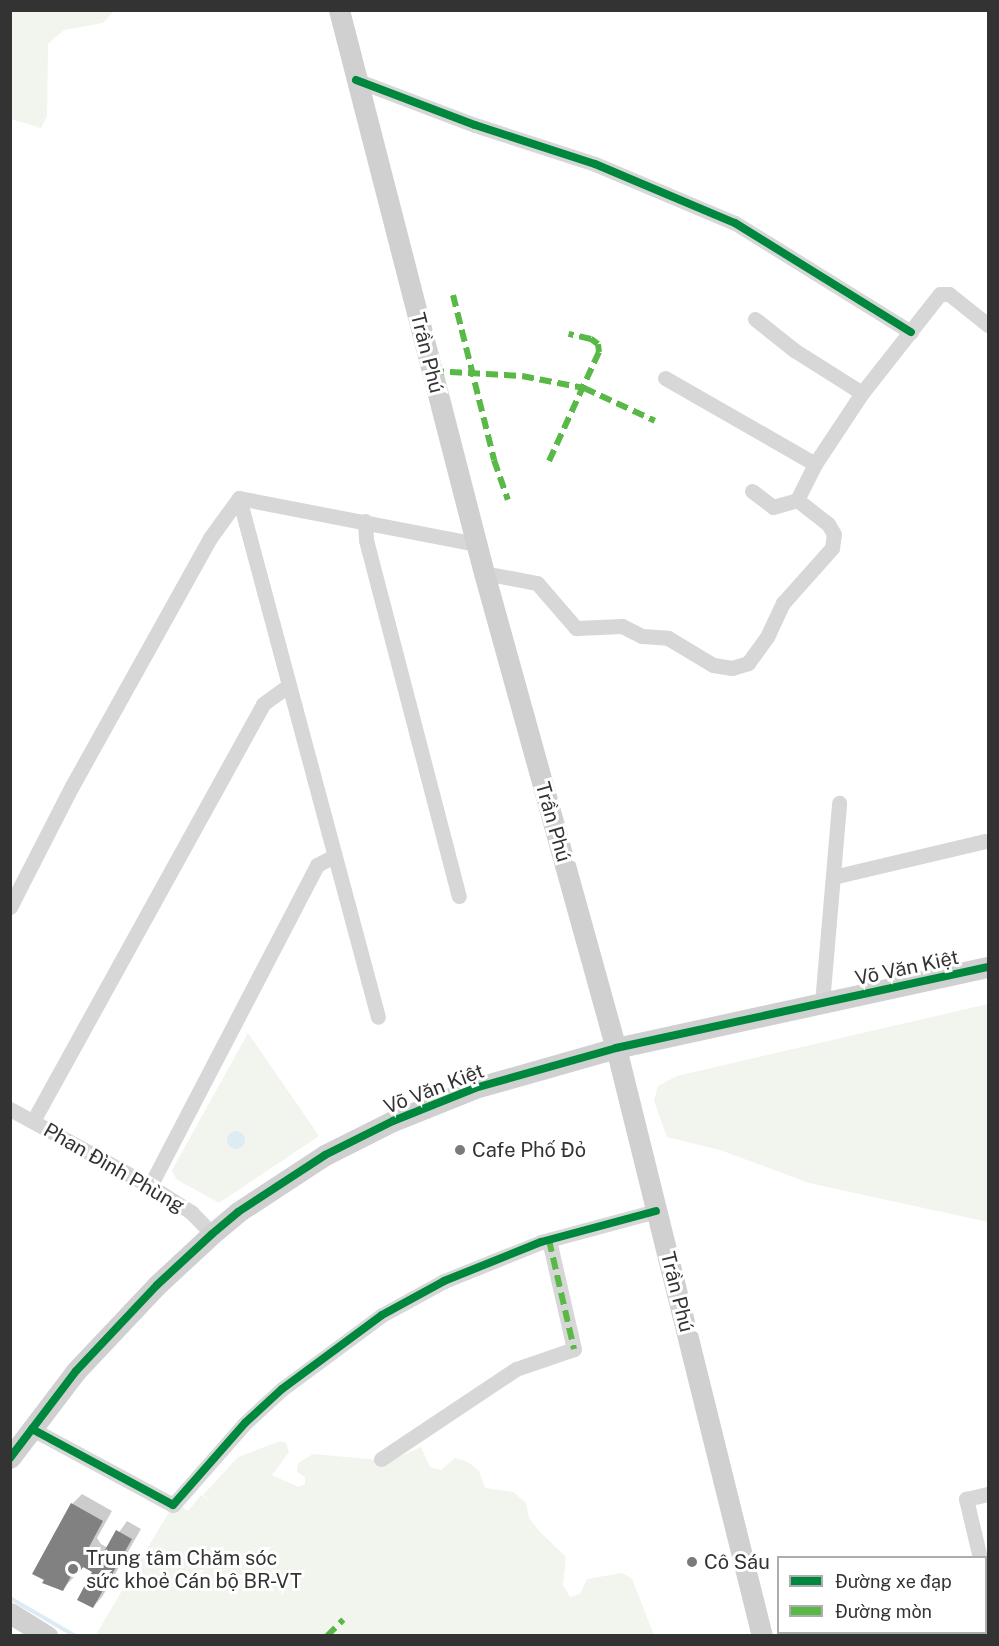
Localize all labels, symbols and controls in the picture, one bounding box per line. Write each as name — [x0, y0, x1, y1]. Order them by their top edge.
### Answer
street label: Trần Phú — [405, 310, 449, 396]
street label: Trần Phú — [530, 779, 576, 865]
street label: Võ Văn Kiệt — [853, 945, 961, 991]
street label: Võ Văn Kiệt — [380, 1059, 488, 1119]
street label: Phan Đình Phùng — [39, 1118, 189, 1218]
place label: Cafe Phố Đỏ — [472, 1138, 586, 1162]
marker: Cafe Phố Đỏ — [453, 1143, 467, 1157]
street label: Trần Phú — [655, 1249, 699, 1335]
place label: Trung tâm Chăm sóc sức khoẻ Cán bộ BR-VT — [86, 1546, 302, 1593]
place label: Cô Sáu — [704, 1550, 770, 1574]
marker: Cô Sáu — [685, 1555, 699, 1569]
legend — [777, 1556, 987, 1634]
marker: Trung tâm Chăm sóc sức khoẻ Cán bộ BR-VT — [64, 1560, 82, 1578]
text: Đường xe đạp — [835, 1571, 952, 1592]
text: Đường mòn — [835, 1601, 932, 1622]

